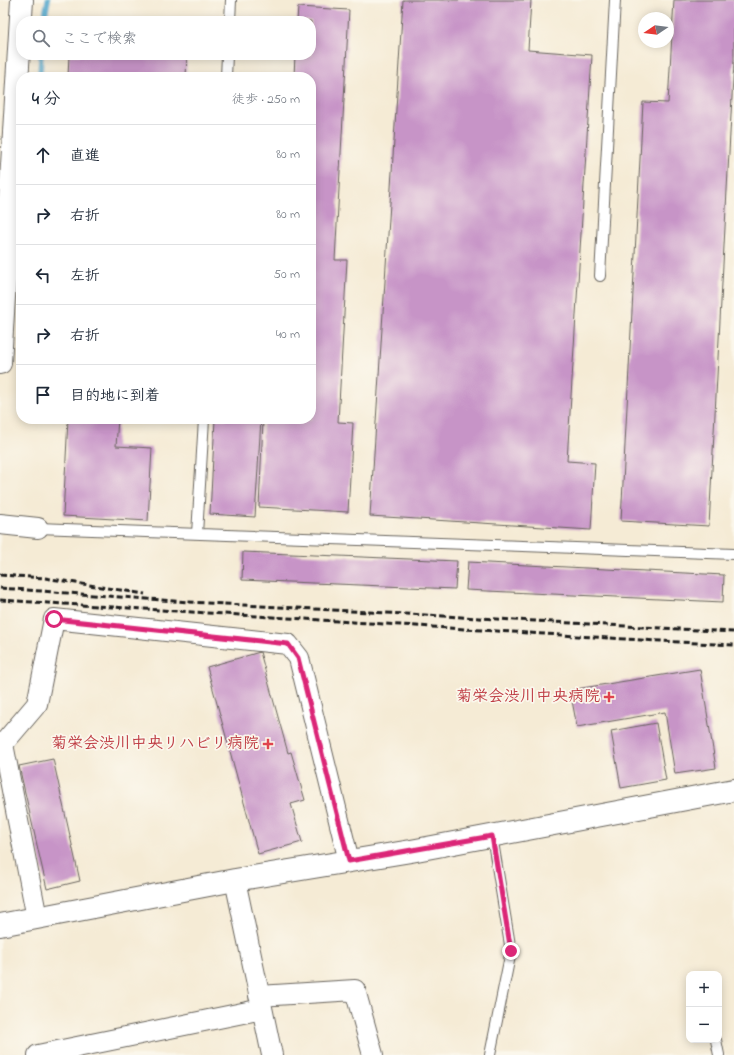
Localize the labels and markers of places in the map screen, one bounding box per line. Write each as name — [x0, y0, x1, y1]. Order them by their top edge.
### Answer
place label: 菊栄会渋川中央病院 — [456, 685, 600, 709]
marker: 菊栄会渋川中央病院 — [603, 691, 615, 703]
place label: 菊栄会渋川中央リハビリ病院 — [51, 732, 259, 756]
marker: 菊栄会渋川中央リハビリ病院 — [262, 738, 274, 750]

